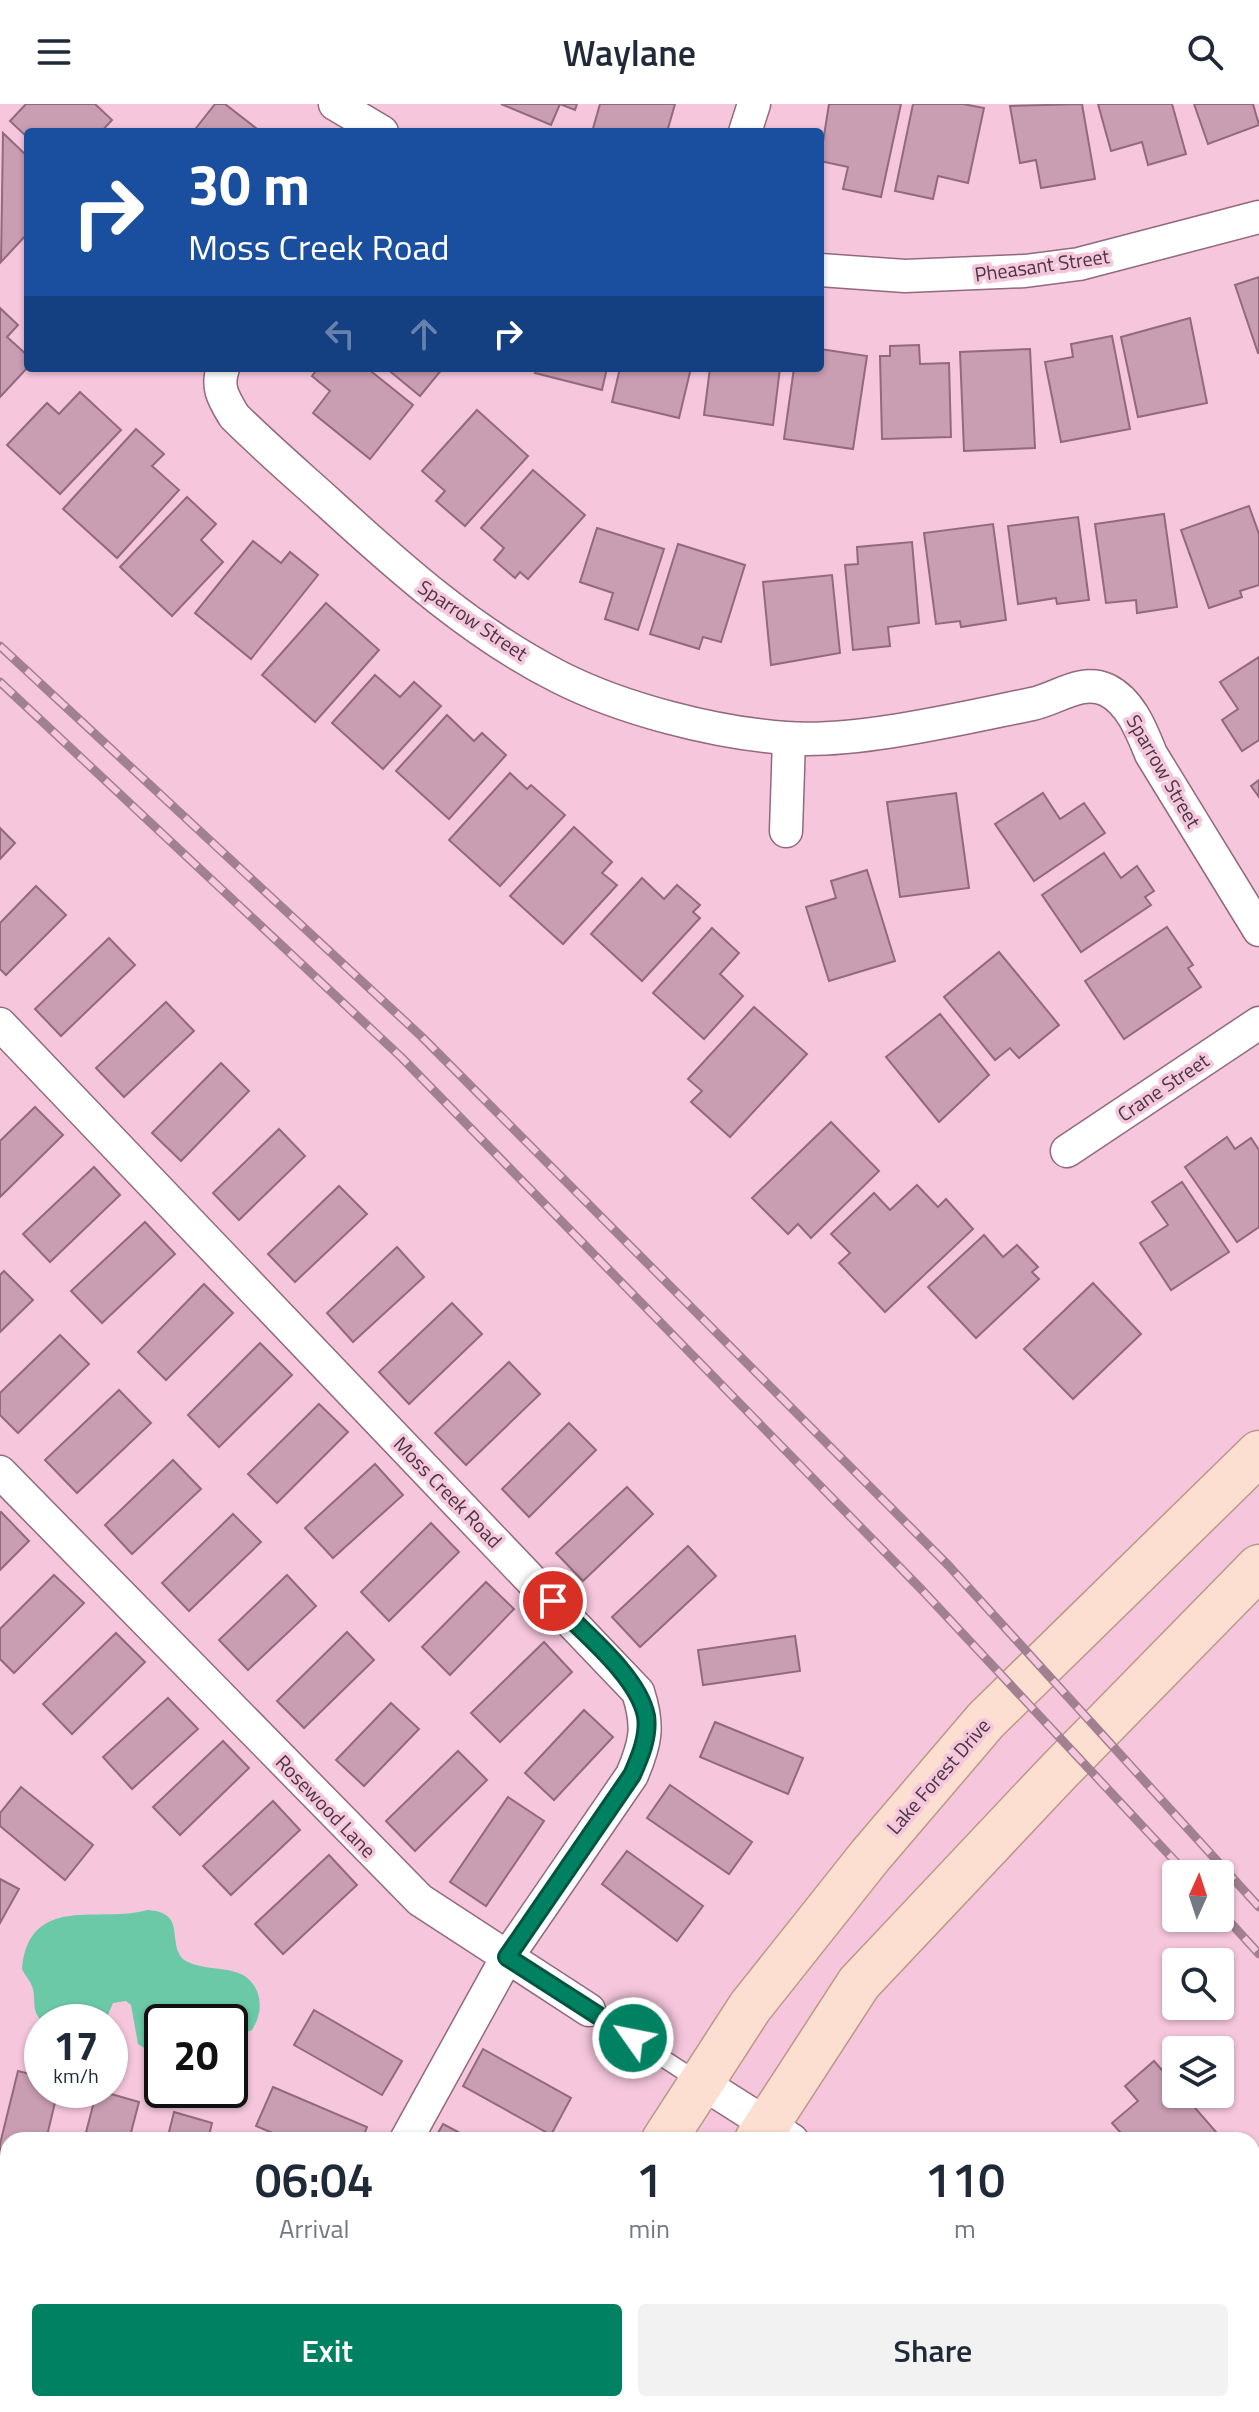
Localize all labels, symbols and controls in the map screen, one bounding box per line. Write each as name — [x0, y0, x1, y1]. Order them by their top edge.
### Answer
text: Waylane — [563, 25, 696, 80]
icon: menu — [32, 30, 76, 74]
icon: search — [1183, 30, 1227, 74]
text: 30 m — [188, 142, 310, 227]
icon: right — [56, 160, 160, 264]
text: Moss Creek Road — [188, 219, 449, 274]
street label: Pheasant Street — [973, 240, 1111, 290]
icon: left — [318, 312, 362, 356]
icon: ahead — [402, 312, 446, 356]
icon: right — [486, 312, 530, 356]
street label: Sparrow Street — [412, 572, 534, 668]
street label: Sparrow Street — [1119, 708, 1209, 834]
street label: Crane Street — [1111, 1045, 1215, 1129]
street label: Moss Creek Road — [386, 1429, 510, 1555]
pin — [519, 1567, 587, 1635]
icon: arrive — [531, 1579, 575, 1623]
street label: Lake Forest Drive — [879, 1711, 997, 1841]
street label: Rosewood Lane — [268, 1747, 384, 1865]
north arrow — [1162, 1860, 1234, 1932]
map controls — [1162, 1860, 1234, 2108]
button: search — [1162, 1948, 1234, 2020]
position arrow — [591, 1996, 675, 2080]
speed limit sign: 20 — [144, 2004, 248, 2108]
text: 17 — [54, 2015, 98, 2076]
button: layers — [1162, 2036, 1234, 2108]
text: km/h — [53, 2060, 99, 2091]
text: 06:04 — [255, 2143, 374, 2216]
text: 1 — [636, 2143, 663, 2216]
text: 110 — [925, 2143, 1005, 2216]
text: Arrival — [279, 2209, 349, 2248]
text: min — [628, 2209, 670, 2248]
text: m — [954, 2209, 976, 2248]
button: Exit — [32, 2304, 622, 2396]
button: Share — [638, 2304, 1228, 2396]

